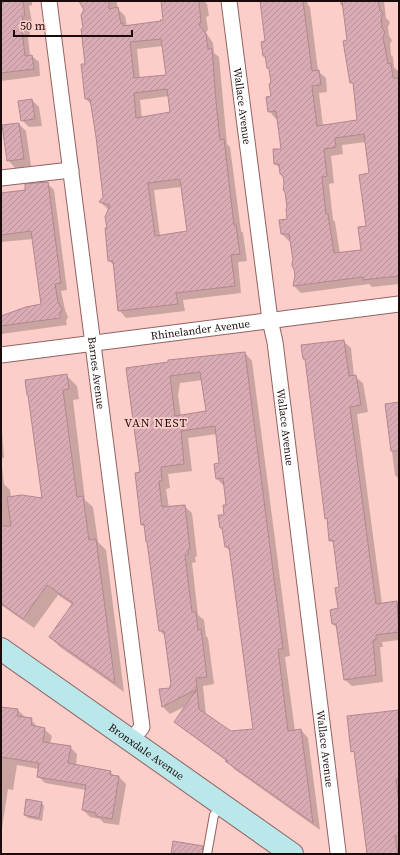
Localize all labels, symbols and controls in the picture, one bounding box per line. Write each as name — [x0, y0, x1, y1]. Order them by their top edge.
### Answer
scale bar — [14, 12, 132, 38]
text: 50 m — [20, 18, 46, 34]
street label: Wallace Avenue — [230, 67, 255, 146]
street label: Rhinelander Avenue — [150, 316, 251, 343]
street label: Barnes Avenue — [85, 336, 109, 410]
street label: Wallace Avenue — [273, 388, 298, 467]
district label: VAN NEST — [124, 415, 188, 431]
street label: Wallace Avenue — [313, 709, 337, 788]
street label: Bronxdale Avenue — [106, 720, 188, 784]

